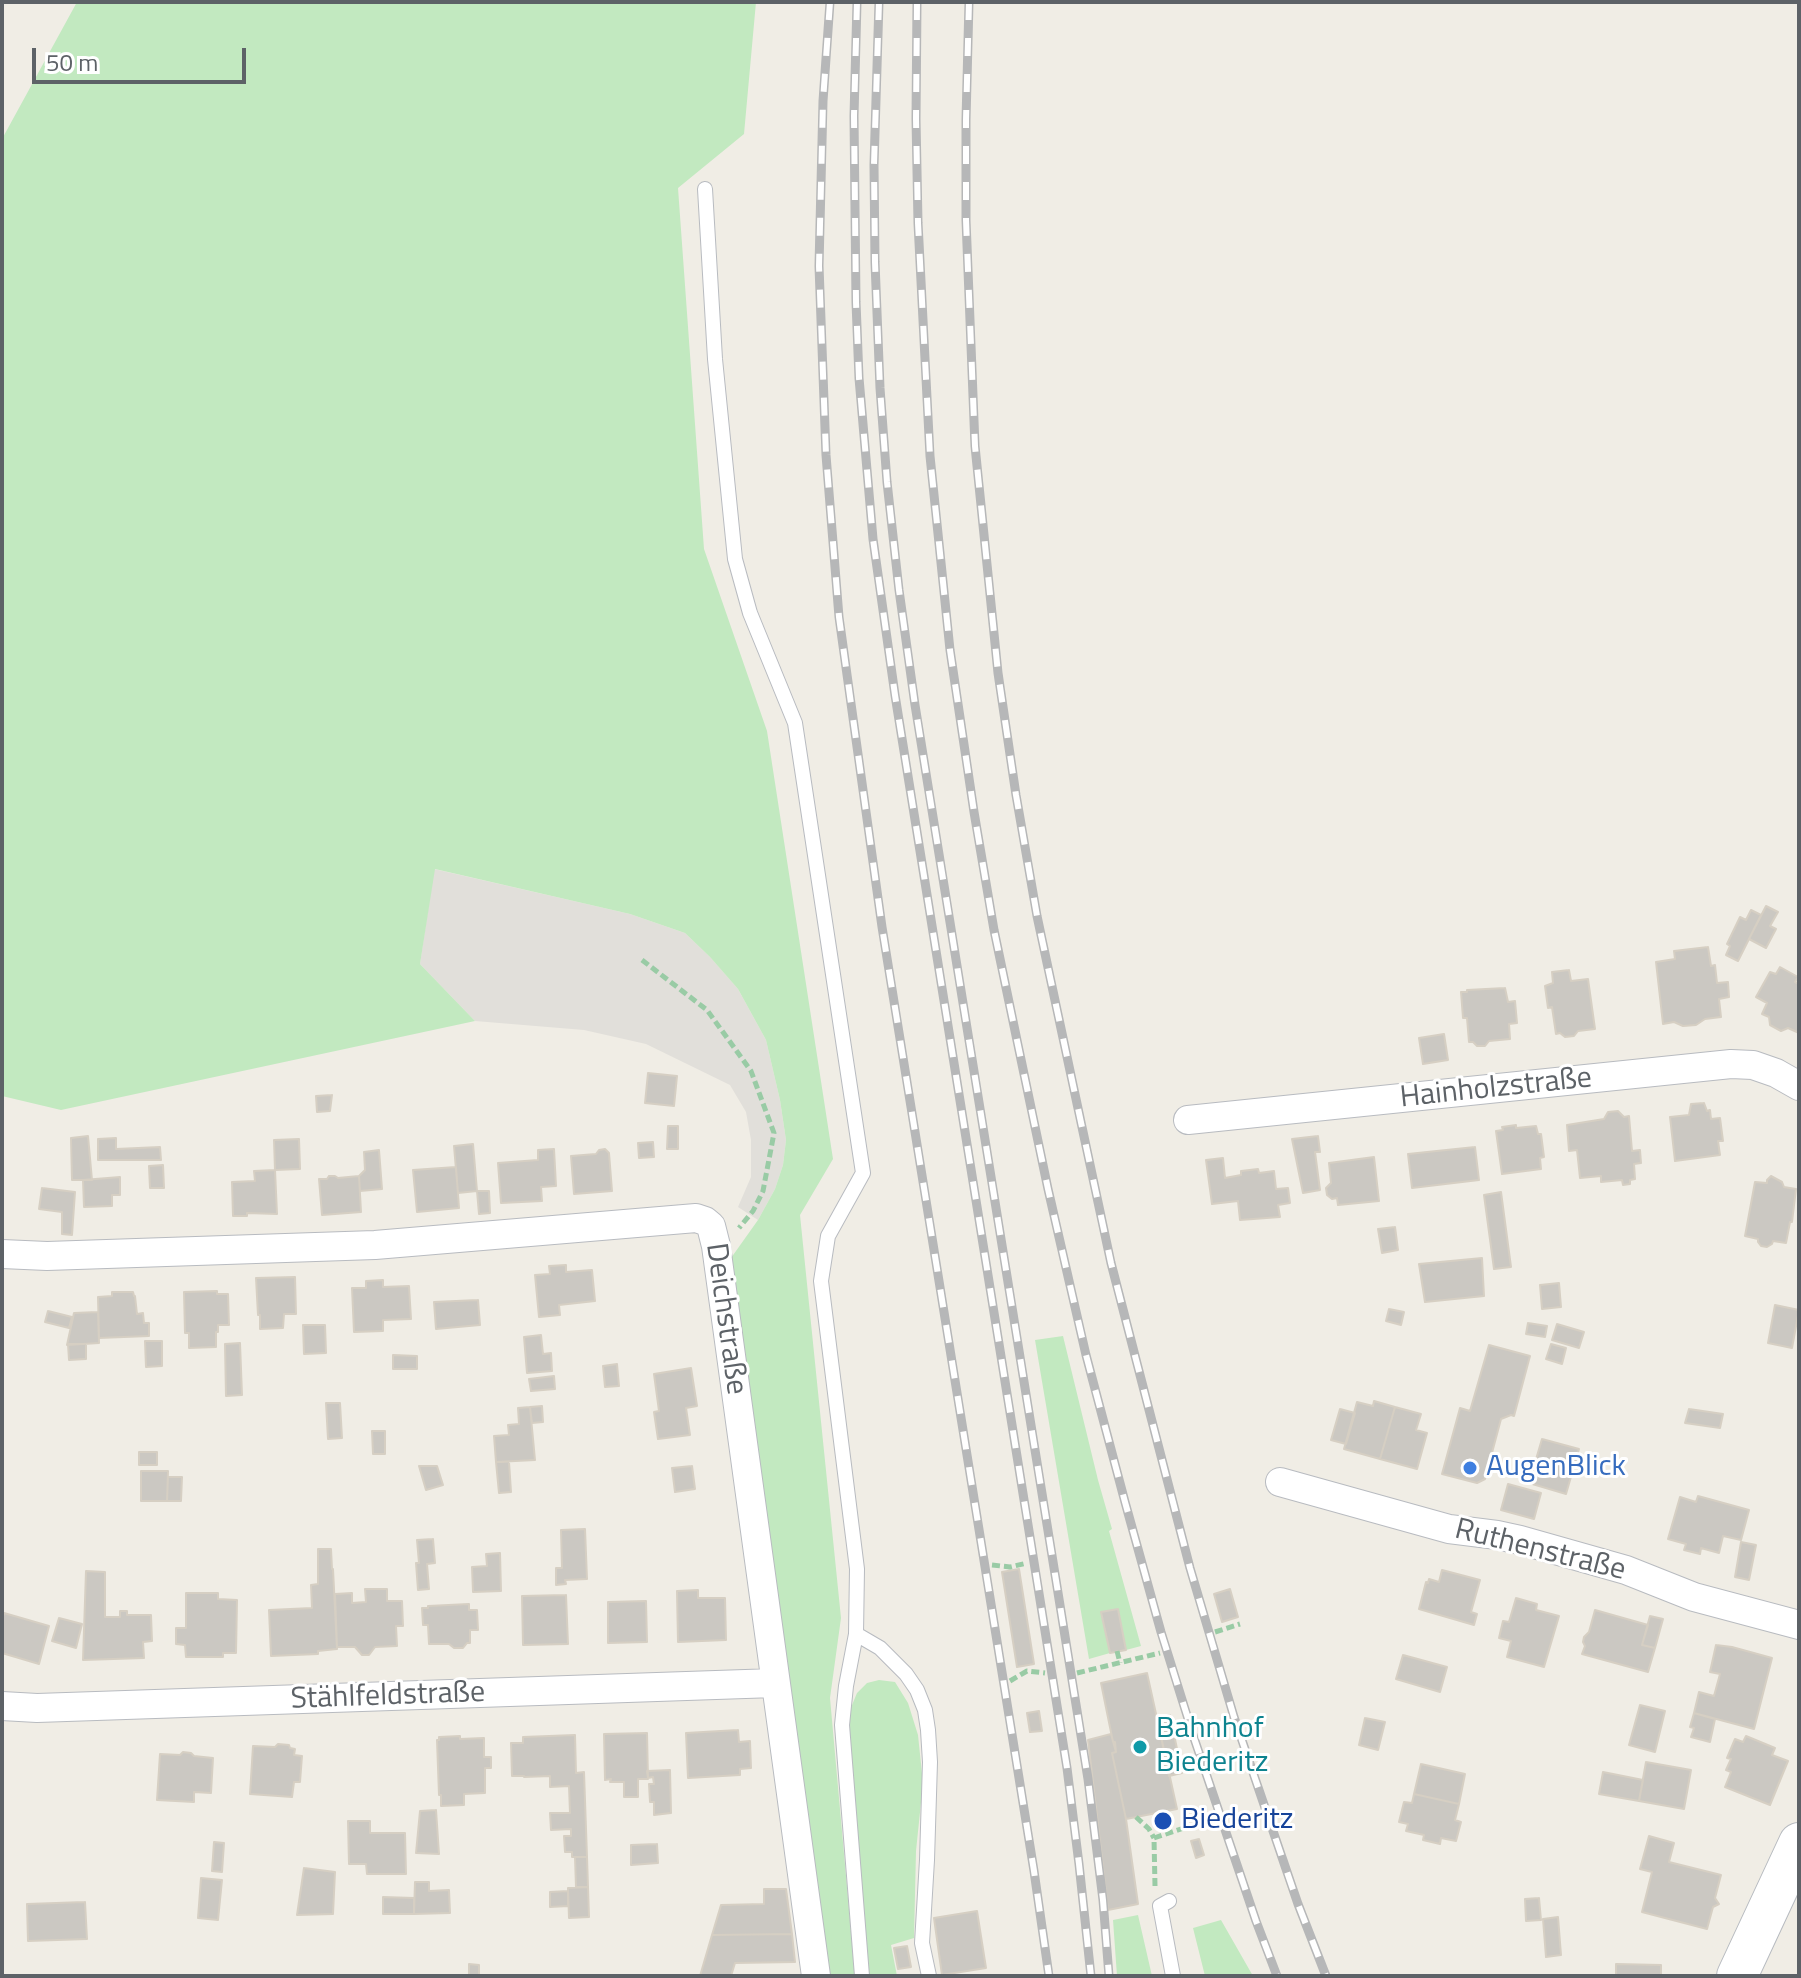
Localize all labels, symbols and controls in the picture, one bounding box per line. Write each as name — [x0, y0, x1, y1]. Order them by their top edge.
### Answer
scale bar — [36, 32, 250, 82]
text: 50 m — [46, 44, 98, 80]
street label: Hainholzstraße — [1398, 1061, 1594, 1117]
street label: Deichstraße — [697, 1241, 753, 1397]
place label: AugenBlick — [1486, 1450, 1626, 1486]
marker: AugenBlick — [1461, 1459, 1479, 1477]
street label: Ruthenstraße — [1451, 1512, 1629, 1590]
street label: Stählfeldstraße — [290, 1676, 486, 1718]
place label: Bahnhof Biederitz — [1156, 1712, 1268, 1782]
marker: Bahnhof Biederitz — [1131, 1738, 1149, 1756]
place label: Biederitz — [1181, 1803, 1293, 1839]
marker: Biederitz — [1152, 1810, 1174, 1832]

